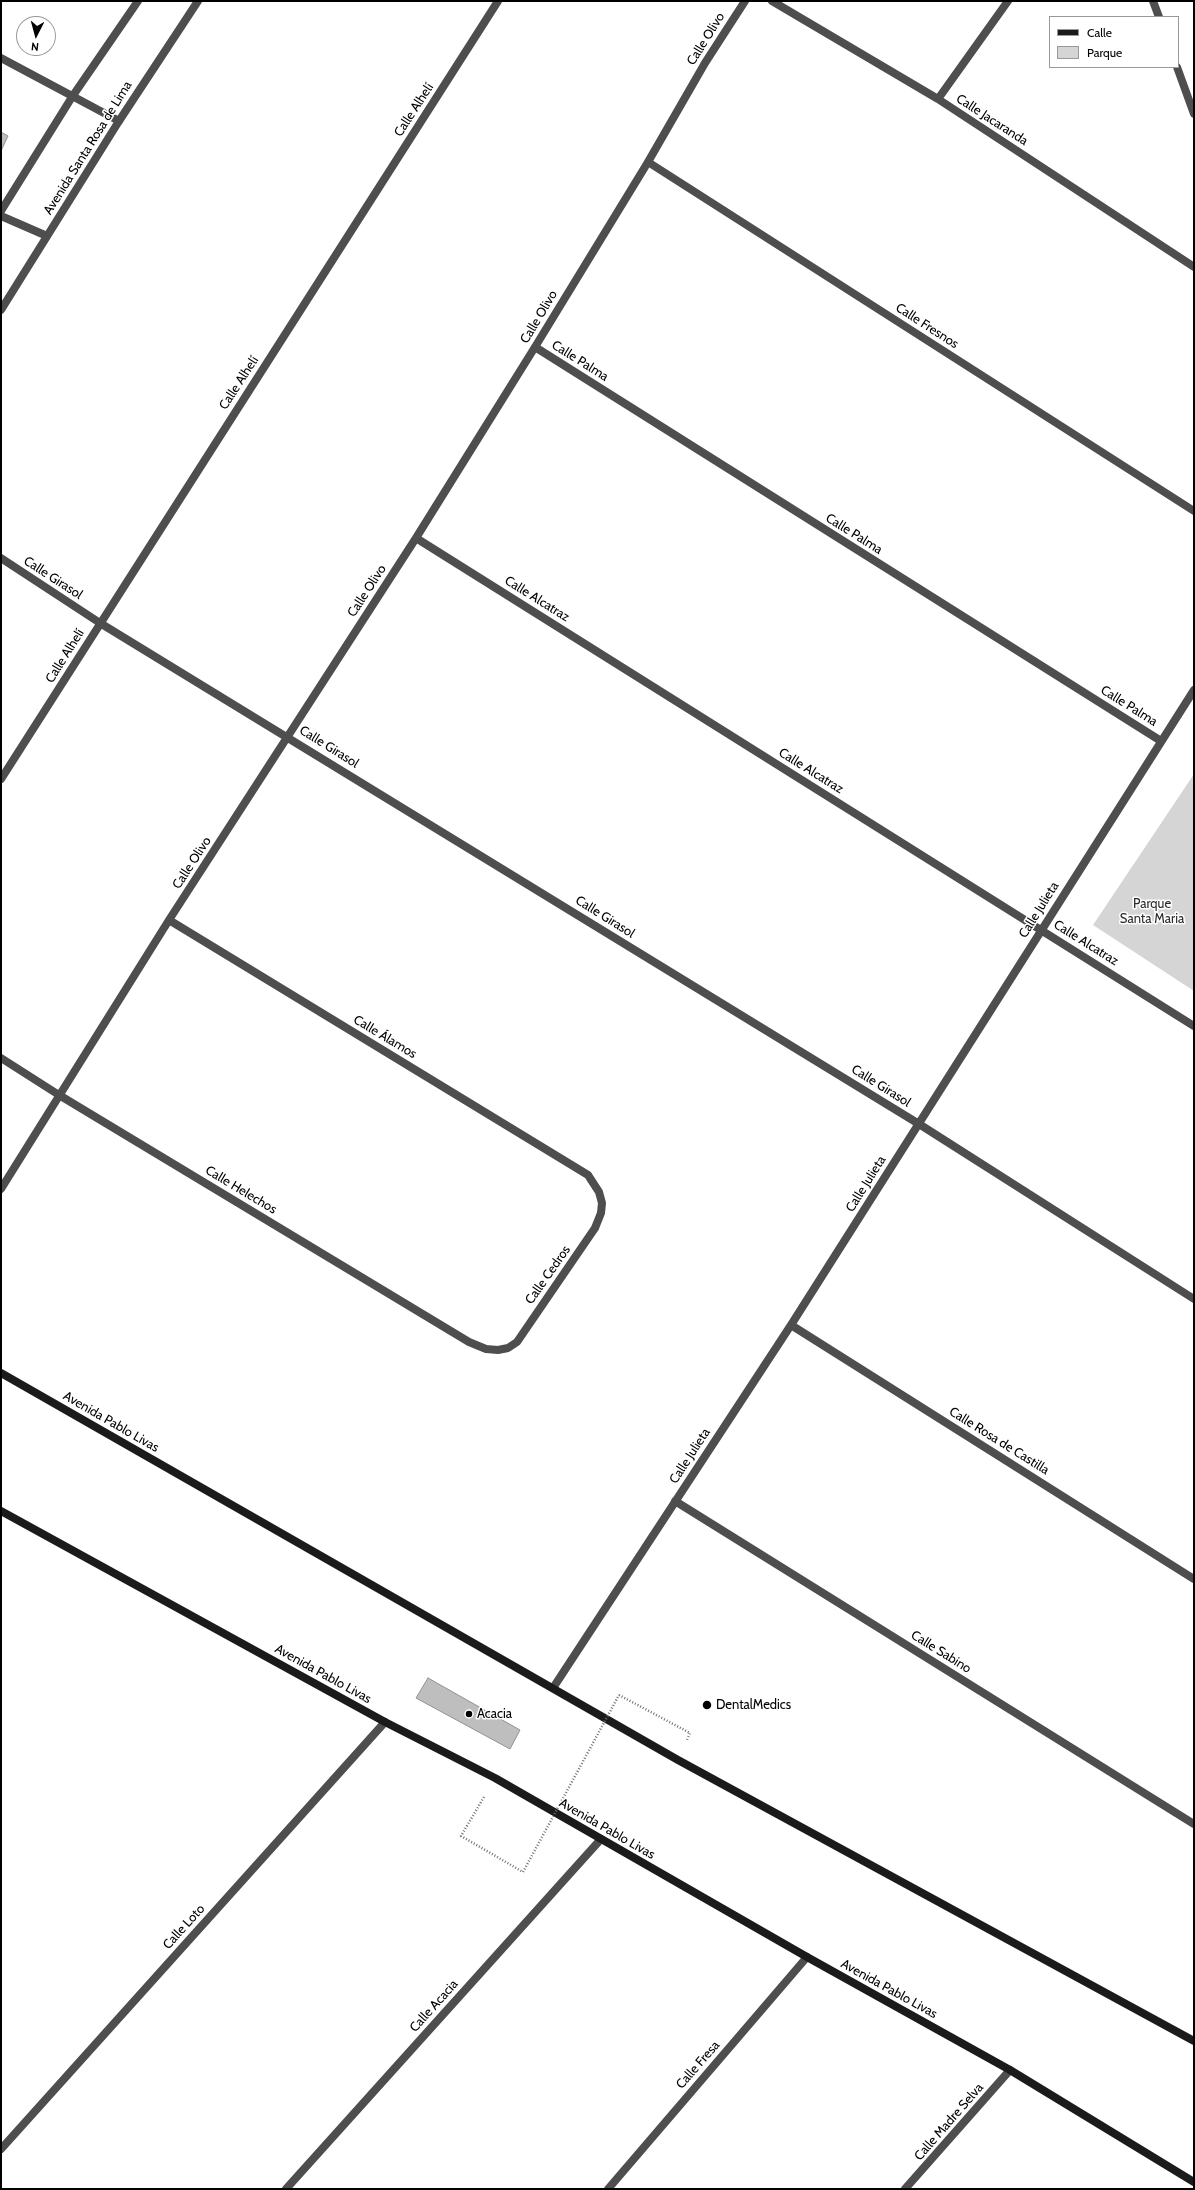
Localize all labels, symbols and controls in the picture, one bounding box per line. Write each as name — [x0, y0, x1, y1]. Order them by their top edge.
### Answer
street label: Calle Olivo — [684, 10, 728, 68]
north arrow — [16, 16, 56, 56]
legend — [1049, 16, 1179, 68]
text: Calle — [1087, 25, 1112, 40]
text: N — [30, 40, 39, 54]
text: Parque — [1087, 45, 1122, 60]
street label: Avenida Santa Rosa de Lima — [40, 78, 136, 218]
street label: Calle Alhelí — [391, 80, 437, 140]
street label: Calle Jacaranda — [953, 91, 1031, 149]
street label: Calle Olivo — [517, 288, 561, 346]
street label: Calle Fresnos — [893, 300, 961, 352]
street label: Calle Palma — [549, 337, 611, 385]
street label: Calle Alhelí — [216, 353, 262, 413]
street label: Calle Palma — [823, 510, 885, 558]
street label: Calle Girasol — [21, 553, 85, 603]
street label: Calle Olivo — [344, 562, 390, 620]
street label: Calle Alcatraz — [502, 573, 572, 625]
street label: Calle Alhelí — [42, 626, 88, 686]
street label: Calle Palma — [1098, 682, 1160, 730]
street label: Calle Girasol — [296, 723, 362, 771]
street label: Calle Alcatraz — [776, 745, 846, 797]
street label: Calle Olivo — [169, 834, 215, 892]
street label: Calle Julieta — [1016, 879, 1062, 941]
street label: Calle Girasol — [572, 893, 638, 941]
park label: Parque Santa Maria — [1120, 896, 1184, 927]
street label: Calle Alcatraz — [1051, 917, 1121, 969]
street label: Calle Álamos — [351, 1012, 419, 1062]
street label: Calle Girasol — [848, 1062, 914, 1110]
street label: Calle Julieta — [843, 1153, 889, 1215]
street label: Calle Helechos — [202, 1163, 280, 1217]
street label: Calle Cedros — [522, 1243, 574, 1307]
street label: Avenida Pablo Livas — [60, 1388, 162, 1456]
street label: Calle Rosa de Castilla — [946, 1404, 1052, 1478]
street label: Calle Julieta — [666, 1425, 714, 1487]
street label: Calle Sabino — [908, 1627, 974, 1677]
street label: Avenida Pablo Livas — [272, 1641, 374, 1707]
place label: DentalMedics — [716, 1697, 791, 1713]
marker: DentalMedics — [701, 1699, 713, 1711]
place label: Acacia — [477, 1706, 512, 1722]
marker: Acacia — [464, 1709, 474, 1719]
street label: Avenida Pablo Livas — [556, 1795, 658, 1863]
street label: Calle Loto — [160, 1901, 208, 1953]
street label: Avenida Pablo Livas — [838, 1956, 940, 2022]
street label: Calle Acacia — [407, 1977, 461, 2035]
street label: Calle Fresa — [673, 2038, 723, 2092]
street label: Calle Madre Selva — [911, 2080, 987, 2164]

